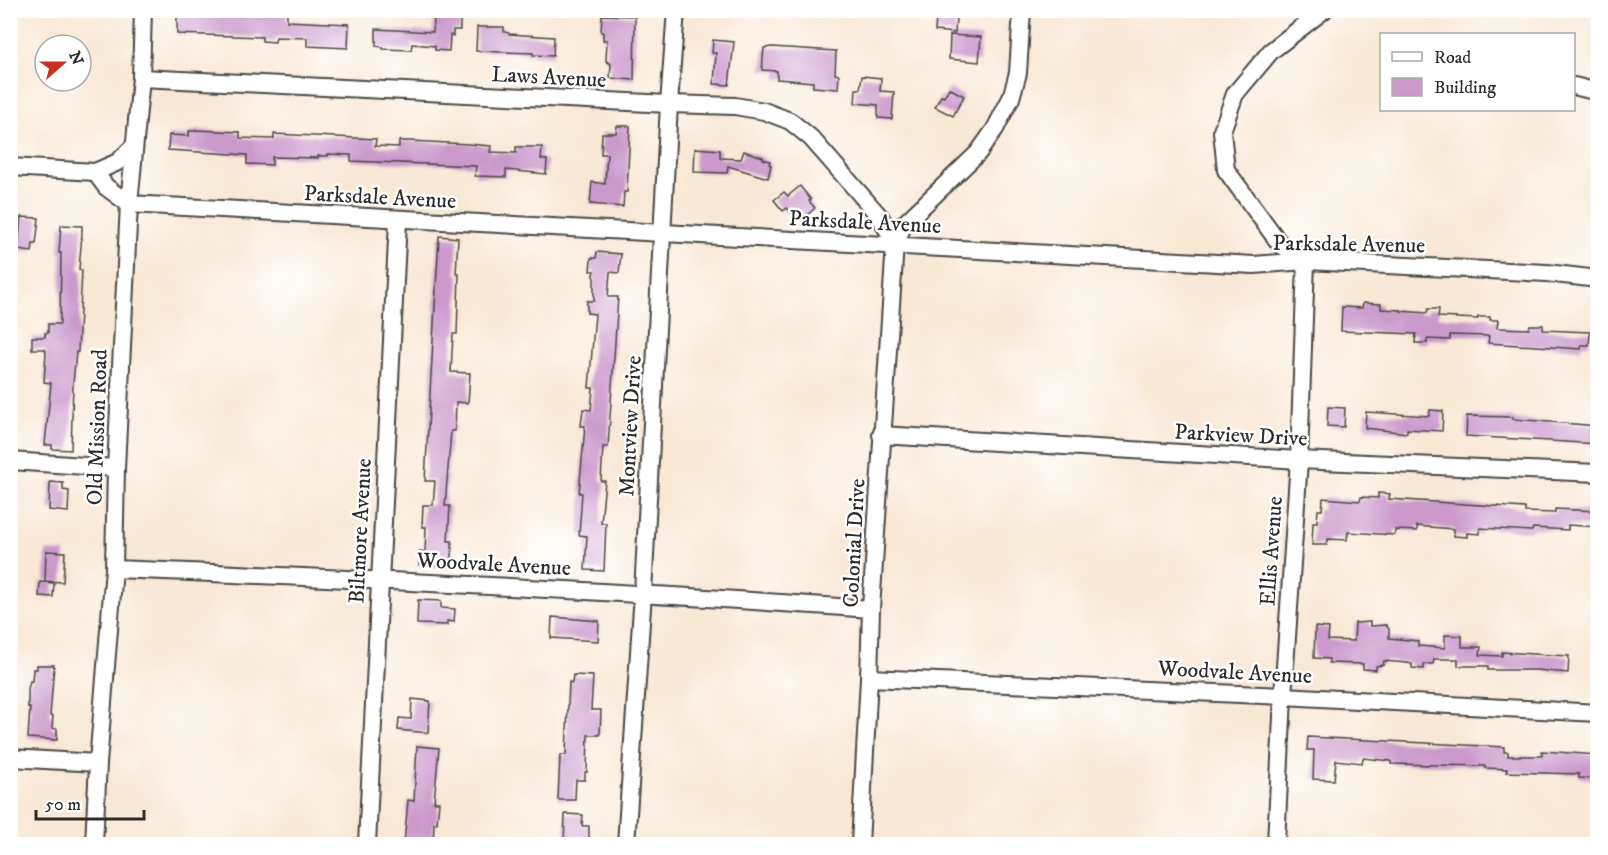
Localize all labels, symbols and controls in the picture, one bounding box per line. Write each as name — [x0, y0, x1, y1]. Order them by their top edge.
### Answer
north arrow — [33, 33, 93, 93]
legend — [1380, 33, 1575, 111]
text: Road — [1434, 47, 1471, 69]
text: N — [64, 48, 88, 68]
street label: Laws Avenue — [491, 61, 607, 94]
text: Building — [1434, 77, 1496, 99]
street label: Parksdale Avenue — [303, 180, 457, 215]
street label: Parksdale Avenue — [788, 205, 942, 240]
street label: Parksdale Avenue — [1272, 230, 1425, 259]
street label: Old Mission Road — [81, 348, 114, 506]
street label: Montview Drive — [613, 355, 648, 497]
street label: Parkview Drive — [1174, 419, 1308, 452]
street label: Biltmore Avenue — [343, 458, 378, 604]
street label: Colonial Drive — [838, 478, 871, 608]
street label: Ellis Avenue — [1254, 495, 1289, 607]
street label: Woodvale Avenue — [415, 547, 572, 582]
street label: Woodvale Avenue — [1156, 655, 1313, 690]
scale bar — [36, 783, 144, 821]
text: 50 m — [45, 794, 81, 816]

